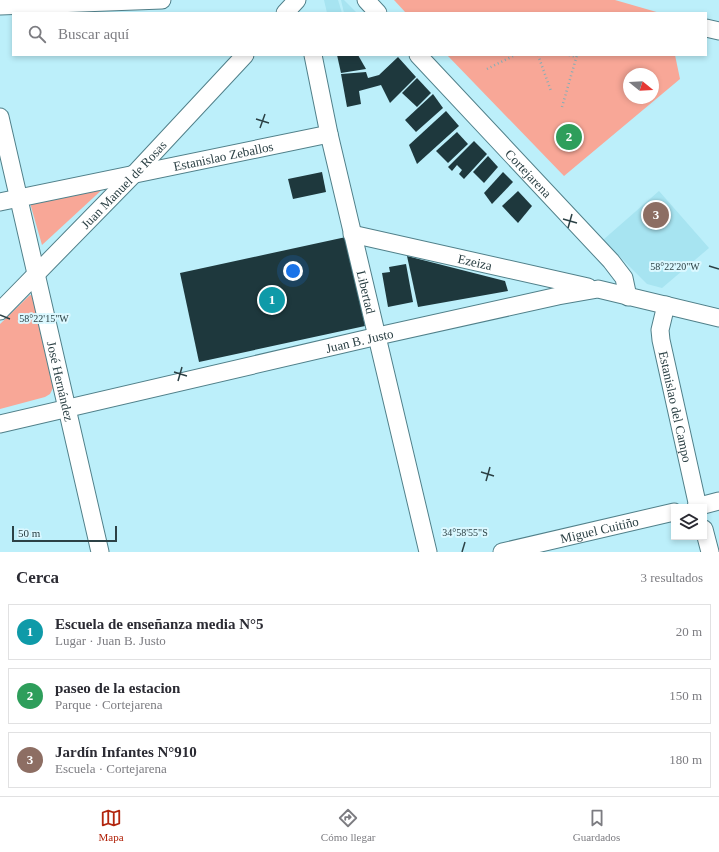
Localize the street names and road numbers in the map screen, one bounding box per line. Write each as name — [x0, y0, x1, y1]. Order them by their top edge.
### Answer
street label: Juan Manuel de Rosas — [78, 137, 169, 231]
street label: Estanislao Zeballos — [172, 138, 275, 173]
street label: Cortejarena — [503, 146, 555, 201]
street label: Ezeiza — [456, 250, 494, 273]
street label: Libertad — [354, 269, 379, 316]
street label: Juan B. Justo — [324, 325, 395, 355]
street label: José Hernández — [44, 339, 77, 423]
street label: Estanislao del Campo — [656, 350, 695, 464]
street label: Miguel Cuitiño — [559, 513, 640, 546]

